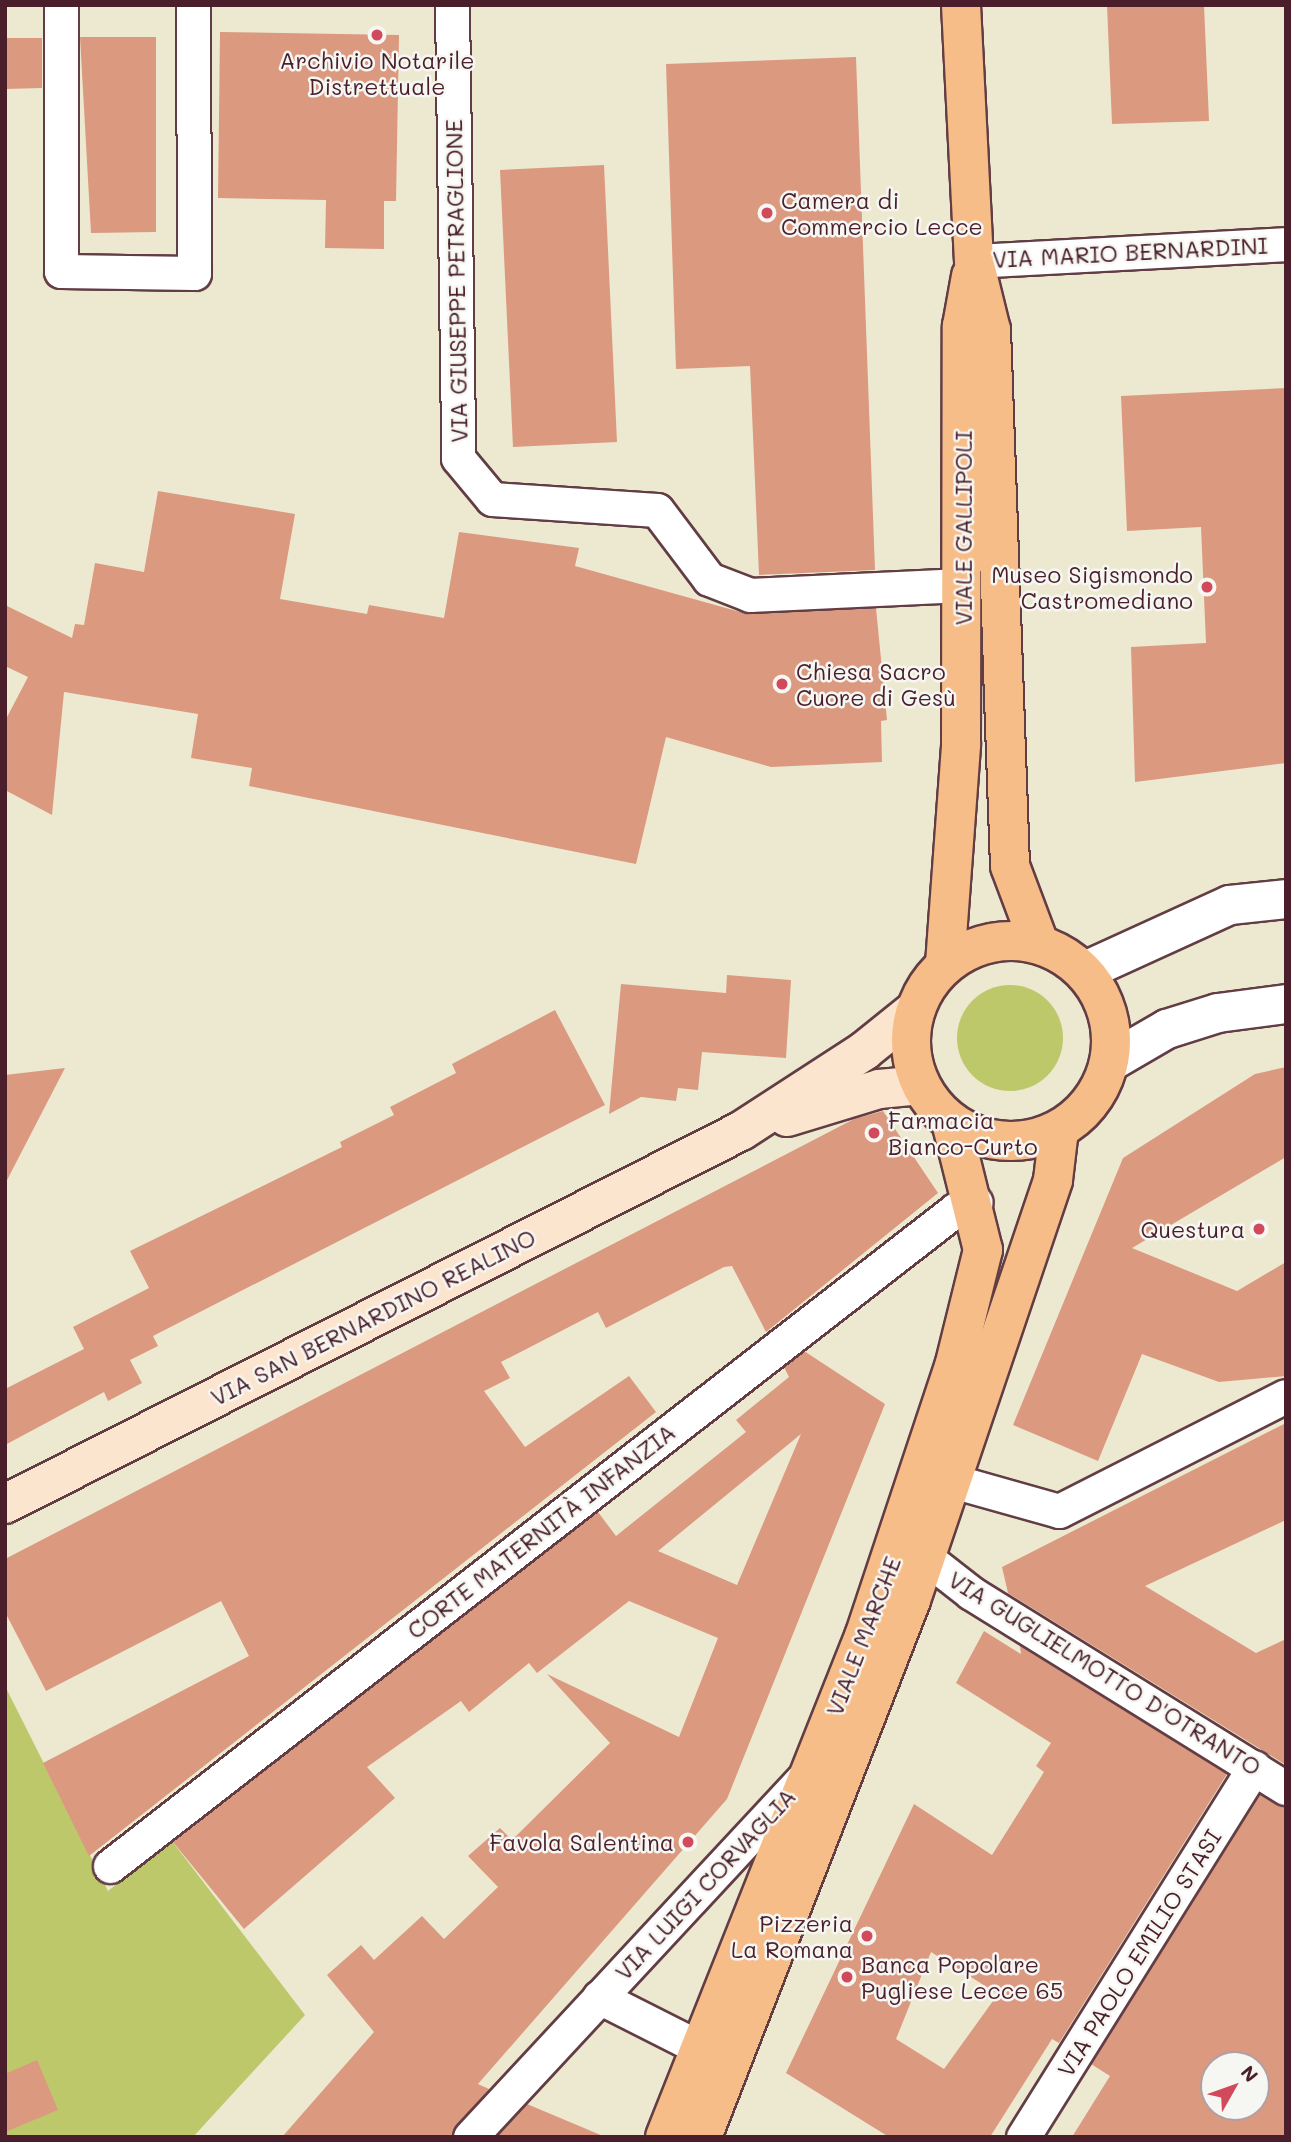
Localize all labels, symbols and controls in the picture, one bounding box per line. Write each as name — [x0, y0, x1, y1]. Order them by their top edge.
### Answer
marker: Archivio Notarile Distrettuale — [369, 27, 385, 43]
place label: Archivio Notarile Distrettuale — [280, 46, 474, 100]
street label: VIA GIUSEPPE PETRAGLIONE — [439, 119, 473, 443]
place label: Camera di Commercio Lecce — [781, 186, 983, 240]
marker: Camera di Commercio Lecce — [759, 205, 775, 221]
street label: VIA MARIO BERNARDINI — [992, 231, 1268, 273]
street label: VIALE GALLIPOLI — [949, 430, 977, 626]
place label: Museo Sigismondo Castromediano — [991, 560, 1193, 614]
marker: Museo Sigismondo Castromediano — [1199, 579, 1215, 595]
place label: Chiesa Sacro Cuore di Gesù — [796, 657, 956, 711]
marker: Chiesa Sacro Cuore di Gesù — [774, 676, 790, 692]
place label: Farmacia Bianco-Curto — [888, 1106, 1038, 1160]
marker: Farmacia Bianco-Curto — [866, 1125, 882, 1141]
place label: Questura — [1140, 1215, 1245, 1243]
marker: Questura — [1251, 1221, 1267, 1237]
street label: VIA SAN BERNARDINO REALINO — [206, 1223, 540, 1411]
street label: CORTE MATERNITÀ INFANZIA — [401, 1418, 681, 1644]
street label: VIALE MARCHE — [820, 1552, 906, 1720]
street label: VIA GUGLIELMOTTO D'OTRANTO — [944, 1565, 1266, 1781]
street label: VIA LUIGI CORVAGLIA — [609, 1782, 801, 1986]
street label: VIA PAOLO EMILIO STASI — [1051, 1824, 1227, 2082]
place label: Favola Salentina — [489, 1828, 674, 1856]
marker: Favola Salentina — [680, 1834, 696, 1850]
place label: Pizzeria La Romana — [731, 1909, 853, 1963]
marker: Pizzeria La Romana — [859, 1928, 875, 1944]
place label: Banca Popolare Pugliese Lecce 65 — [861, 1950, 1063, 2004]
marker: Banca Popolare Pugliese Lecce 65 — [839, 1969, 855, 1985]
north arrow — [1200, 2051, 1270, 2121]
text: N — [1236, 2060, 1264, 2087]

